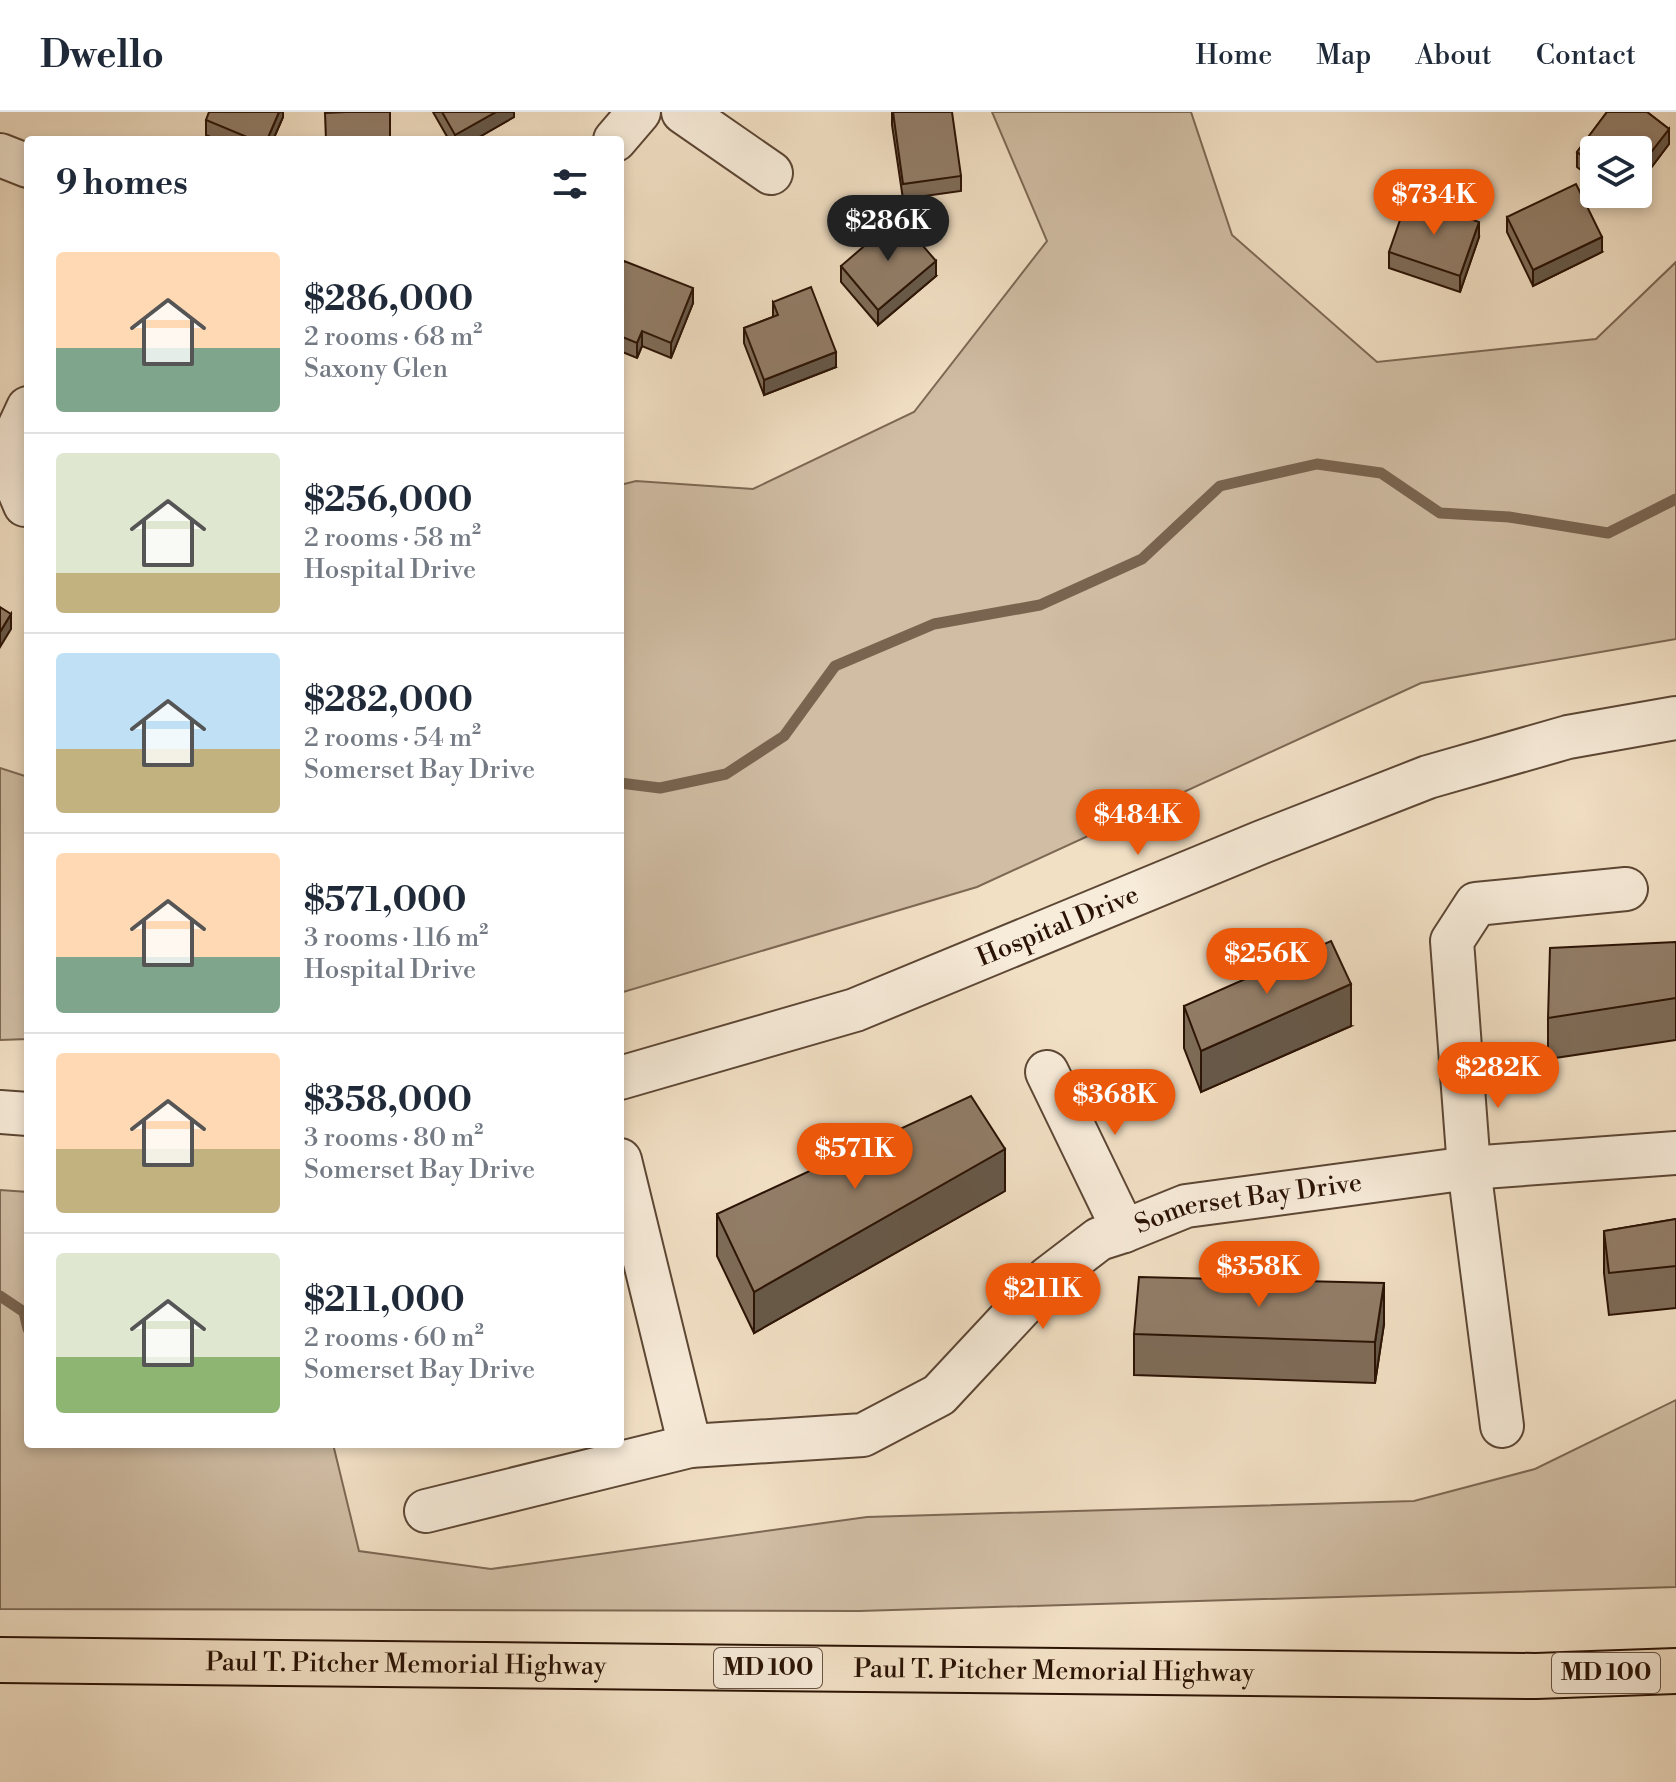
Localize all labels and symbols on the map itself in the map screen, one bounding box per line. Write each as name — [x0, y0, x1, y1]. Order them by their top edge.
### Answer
pin: $734K — [1378, 169, 1490, 237]
pin: $286K — [832, 195, 944, 263]
pin: $484K — [1082, 789, 1194, 857]
street label: Hospital Drive — [972, 879, 1143, 974]
pin: $256K — [1211, 928, 1323, 996]
pin: $282K — [1442, 1042, 1554, 1110]
pin: $368K — [1059, 1069, 1171, 1137]
pin: $571K — [799, 1123, 911, 1191]
street label: Somerset Bay Drive — [1130, 1167, 1364, 1241]
pin: $358K — [1203, 1241, 1315, 1309]
pin: $211K — [987, 1263, 1099, 1331]
street label: Paul T. Pitcher Memorial Highway — [205, 1646, 607, 1682]
road number: MD 100 — [714, 1648, 822, 1688]
street label: Paul T. Pitcher Memorial Highway — [853, 1653, 1255, 1689]
road number: MD 100 — [1552, 1653, 1660, 1693]

